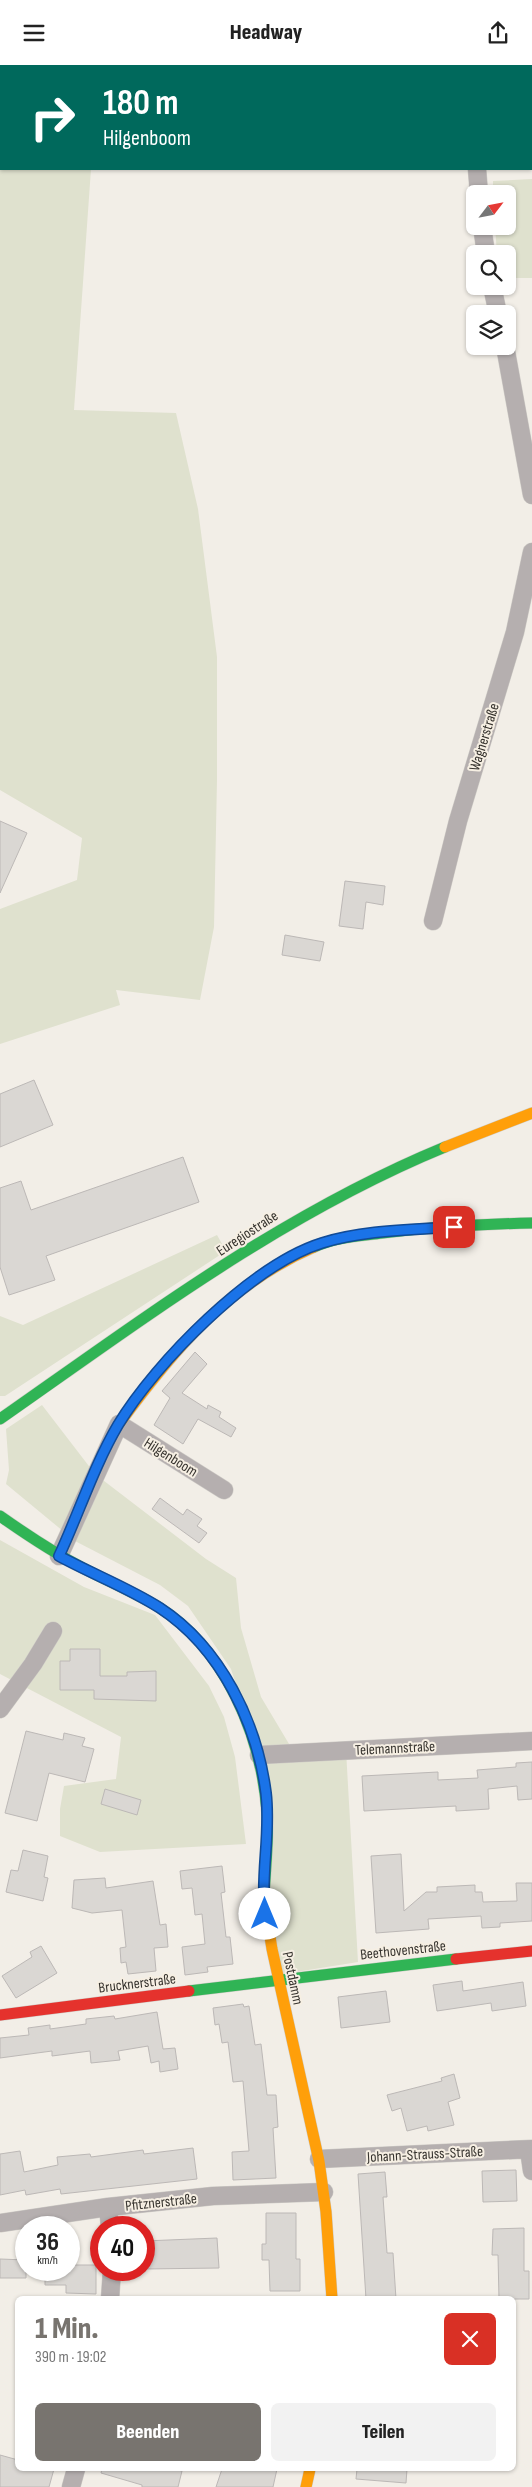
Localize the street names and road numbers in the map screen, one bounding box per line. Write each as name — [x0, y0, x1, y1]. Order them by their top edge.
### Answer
street label: Wagnerstraße — [465, 701, 504, 773]
street label: Euregiostraße — [213, 1206, 282, 1260]
street label: Hilgenboom — [140, 1433, 201, 1481]
street label: Telemannstraße — [354, 1737, 436, 1760]
street label: Beethovenstraße — [359, 1937, 447, 1964]
street label: Postdamm — [278, 1950, 307, 2006]
street label: Brucknerstraße — [97, 1969, 177, 1998]
street label: Johann-Strauss-Straße — [366, 2142, 483, 2167]
street label: Pfitznerstraße — [124, 2189, 198, 2216]

